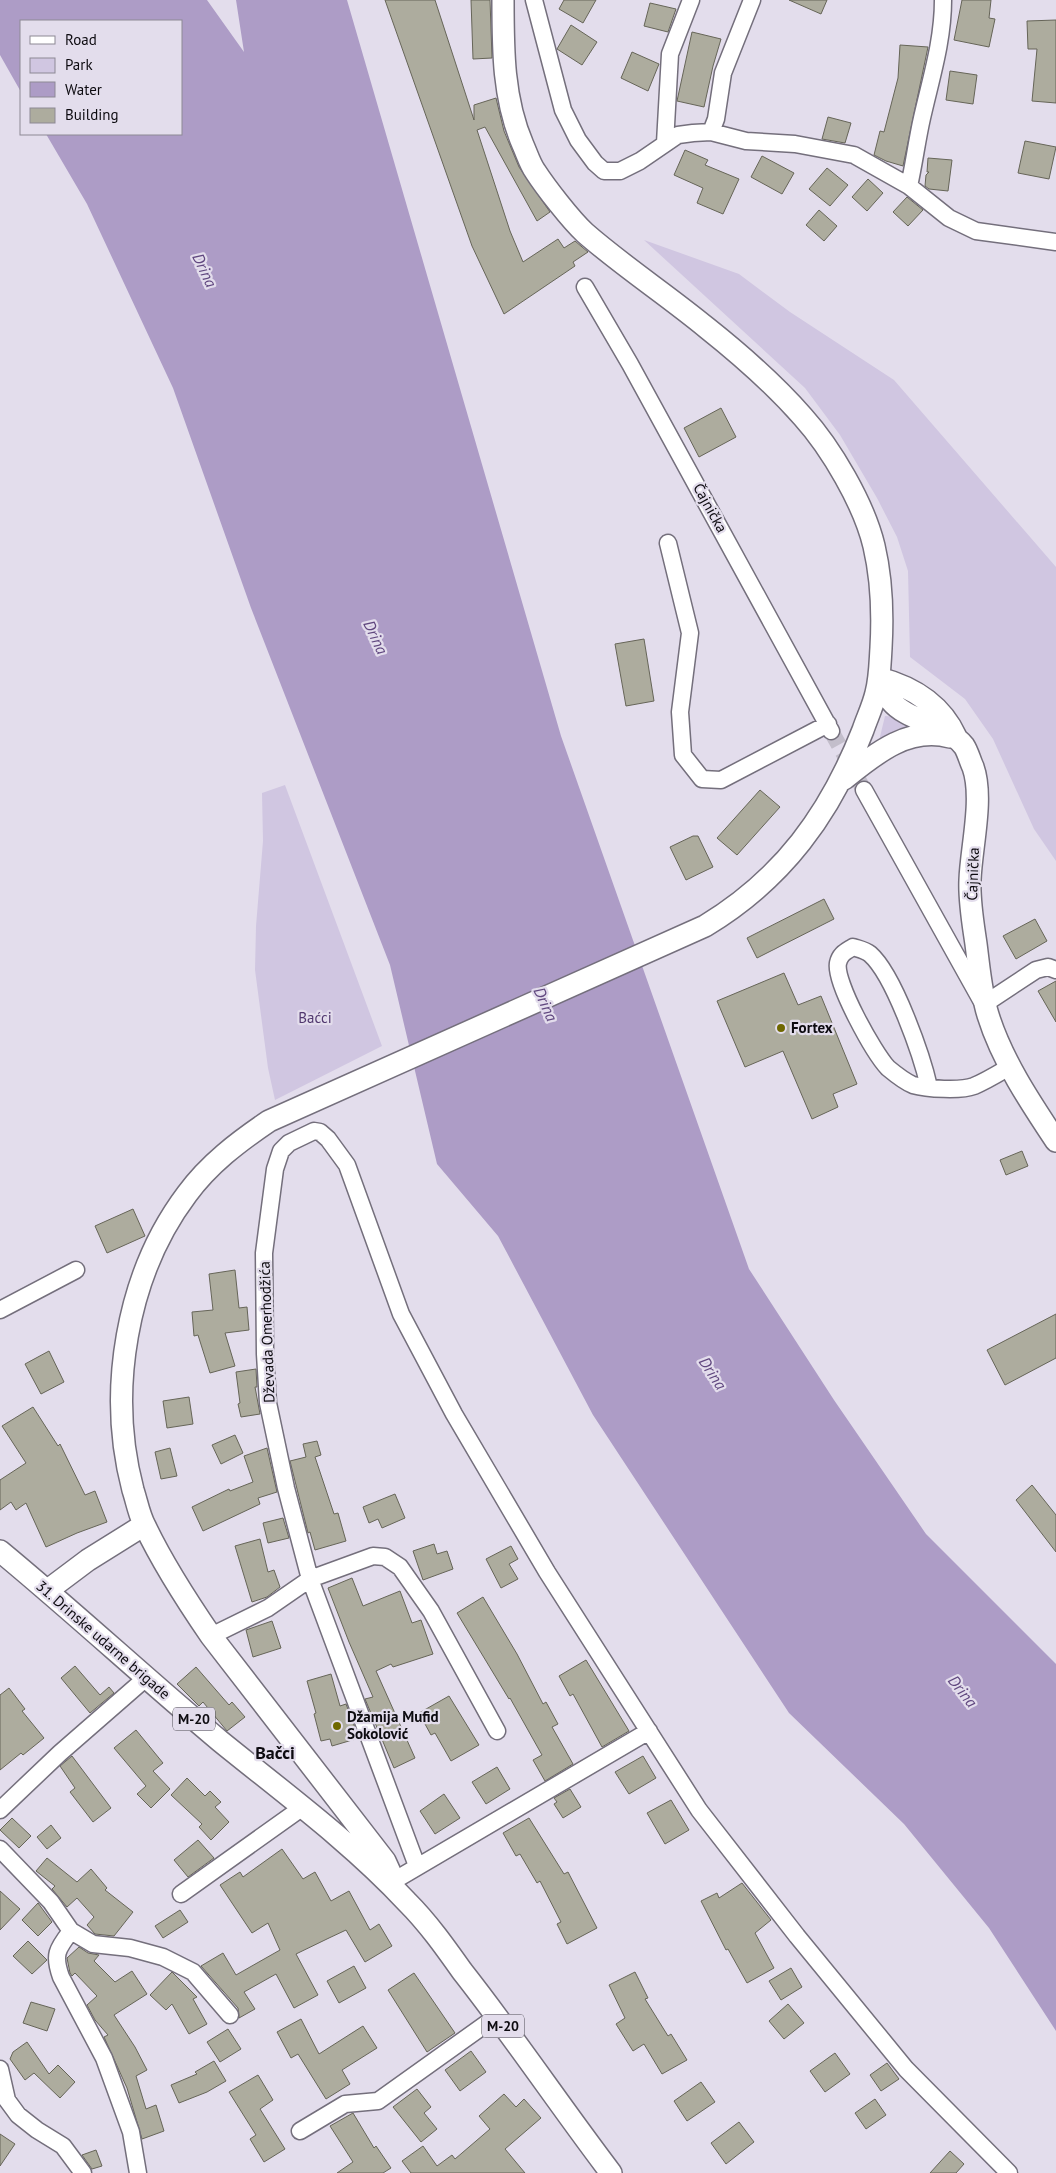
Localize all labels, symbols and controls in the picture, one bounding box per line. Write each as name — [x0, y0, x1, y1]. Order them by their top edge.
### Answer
legend — [20, 20, 182, 135]
text: Road — [65, 30, 97, 49]
text: Park — [65, 55, 93, 74]
text: Water — [65, 80, 102, 99]
text: Building — [65, 105, 119, 124]
water label: Drina — [188, 250, 222, 290]
street label: Čajnička — [689, 480, 732, 536]
water label: Drina — [359, 617, 393, 657]
street label: Čajnička — [962, 847, 983, 901]
water label: Drina — [530, 984, 562, 1024]
park label: Baćci — [298, 1008, 332, 1027]
place label: Fortex — [791, 1018, 833, 1037]
marker: Fortex — [775, 1022, 787, 1034]
street label: Dževada Omerhodžića — [255, 1261, 278, 1403]
water label: Drina — [695, 1353, 731, 1393]
street label: 31. Drinske udarne brigade — [32, 1576, 174, 1703]
water label: Drina — [944, 1671, 982, 1711]
place label: Džamija Mufid Sokolović — [347, 1707, 439, 1743]
road number: M-20 — [173, 1708, 215, 1730]
marker: Džamija Mufid Sokolović — [331, 1720, 343, 1732]
district label: Bačci — [255, 1741, 295, 1764]
road number: M-20 — [482, 2014, 524, 2038]

